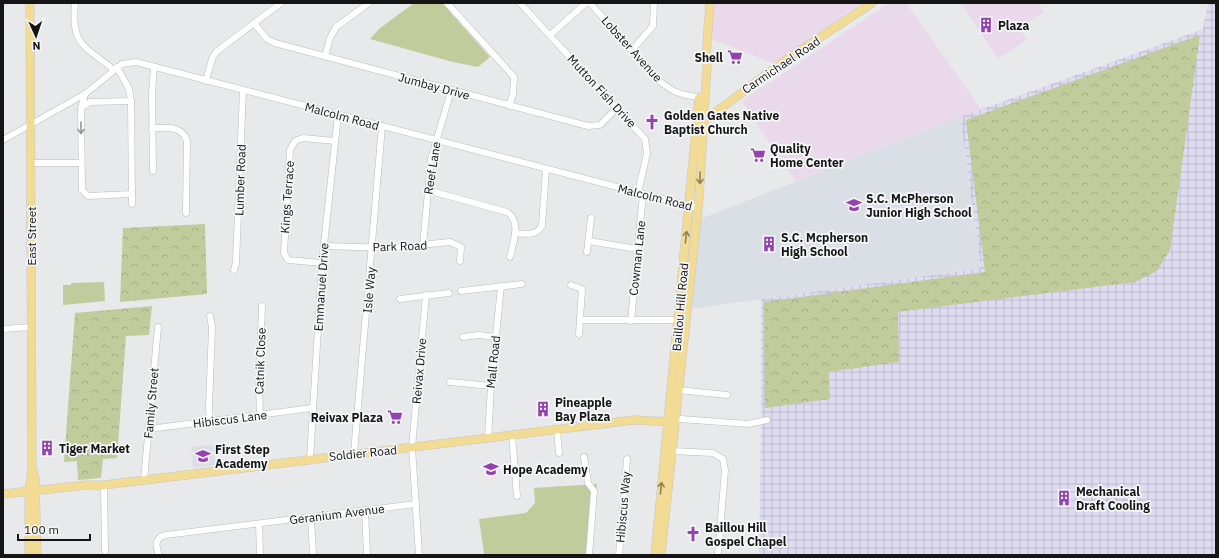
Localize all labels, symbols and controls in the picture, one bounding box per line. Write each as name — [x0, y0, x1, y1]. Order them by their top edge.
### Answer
street label: Lobster Avenue — [599, 13, 666, 85]
north arrow — [16, 16, 56, 56]
building icon: Plaza — [977, 16, 995, 34]
place label: Plaza — [998, 18, 1030, 33]
street label: Carmichael Road — [739, 33, 823, 97]
text: N — [32, 39, 41, 53]
supermarket icon: Shell — [726, 48, 744, 66]
place label: Shell — [694, 50, 723, 65]
street label: Mutton Fish Drive — [564, 51, 640, 131]
street label: Jumbay Drive — [397, 69, 472, 103]
street label: Malcolm Road — [303, 99, 381, 133]
place label: Golden Gates Native Baptist Church — [664, 108, 779, 137]
church icon: Golden Gates Native Baptist Church — [643, 113, 661, 131]
one-way arrow — [77, 121, 85, 134]
street label: Reef Lane — [420, 140, 444, 195]
place label: Quality Home Center — [770, 141, 844, 170]
street label: Lumber Road — [231, 144, 249, 216]
supermarket icon: Quality Home Center — [749, 146, 767, 164]
street label: Kings Terrace — [277, 160, 297, 234]
one-way arrow — [696, 171, 704, 184]
street label: Malcolm Road — [616, 180, 694, 214]
place label: S.C. McPherson Junior High School — [866, 191, 972, 220]
school or university icon: S.C. McPherson Junior High School — [845, 196, 863, 214]
street label: East Street — [24, 206, 39, 266]
street label: Cowman Lane — [626, 219, 648, 296]
place label: S.C. Mcpherson High School — [781, 230, 868, 259]
one-way arrow — [683, 231, 690, 244]
building icon: S.C. Mcpherson High School — [760, 235, 778, 253]
street label: Park Road — [372, 238, 428, 254]
street label: Emmanuel Drive — [310, 242, 332, 332]
street label: Baillou Hill Road — [669, 262, 691, 352]
street label: Isle Way — [360, 266, 378, 314]
street label: Catnik Close — [251, 327, 269, 395]
street label: Mall Road — [483, 335, 503, 389]
street label: Reivax Drive — [409, 337, 429, 405]
street label: Family Street — [140, 367, 162, 439]
place label: Pineapple Bay Plaza — [555, 395, 612, 424]
building icon: Pineapple Bay Plaza — [534, 400, 552, 418]
street label: Hibiscus Lane — [192, 407, 268, 431]
supermarket icon: Reivax Plaza — [386, 408, 404, 426]
place label: Reivax Plaza — [311, 410, 383, 425]
building icon: Tiger Market — [38, 439, 56, 457]
place label: Tiger Market — [59, 441, 130, 456]
place label: First Step Academy — [215, 442, 270, 471]
street label: Soldier Road — [328, 442, 398, 464]
school or university icon: First Step Academy — [194, 447, 212, 465]
school or university icon: Hope Academy — [482, 460, 500, 478]
place label: Hope Academy — [503, 462, 588, 477]
street label: Hibiscus Way — [612, 471, 634, 543]
one-way arrow — [657, 482, 665, 495]
place label: Mechanical Draft Cooling — [1076, 484, 1150, 513]
building icon: Mechanical Draft Cooling — [1055, 489, 1073, 507]
street label: Geranium Avenue — [289, 501, 386, 527]
scale bar — [18, 516, 90, 542]
place label: Baillou Hill Gospel Chapel — [705, 520, 787, 549]
text: 100 m — [24, 522, 59, 537]
church icon: Baillou Hill Gospel Chapel — [684, 525, 702, 543]

